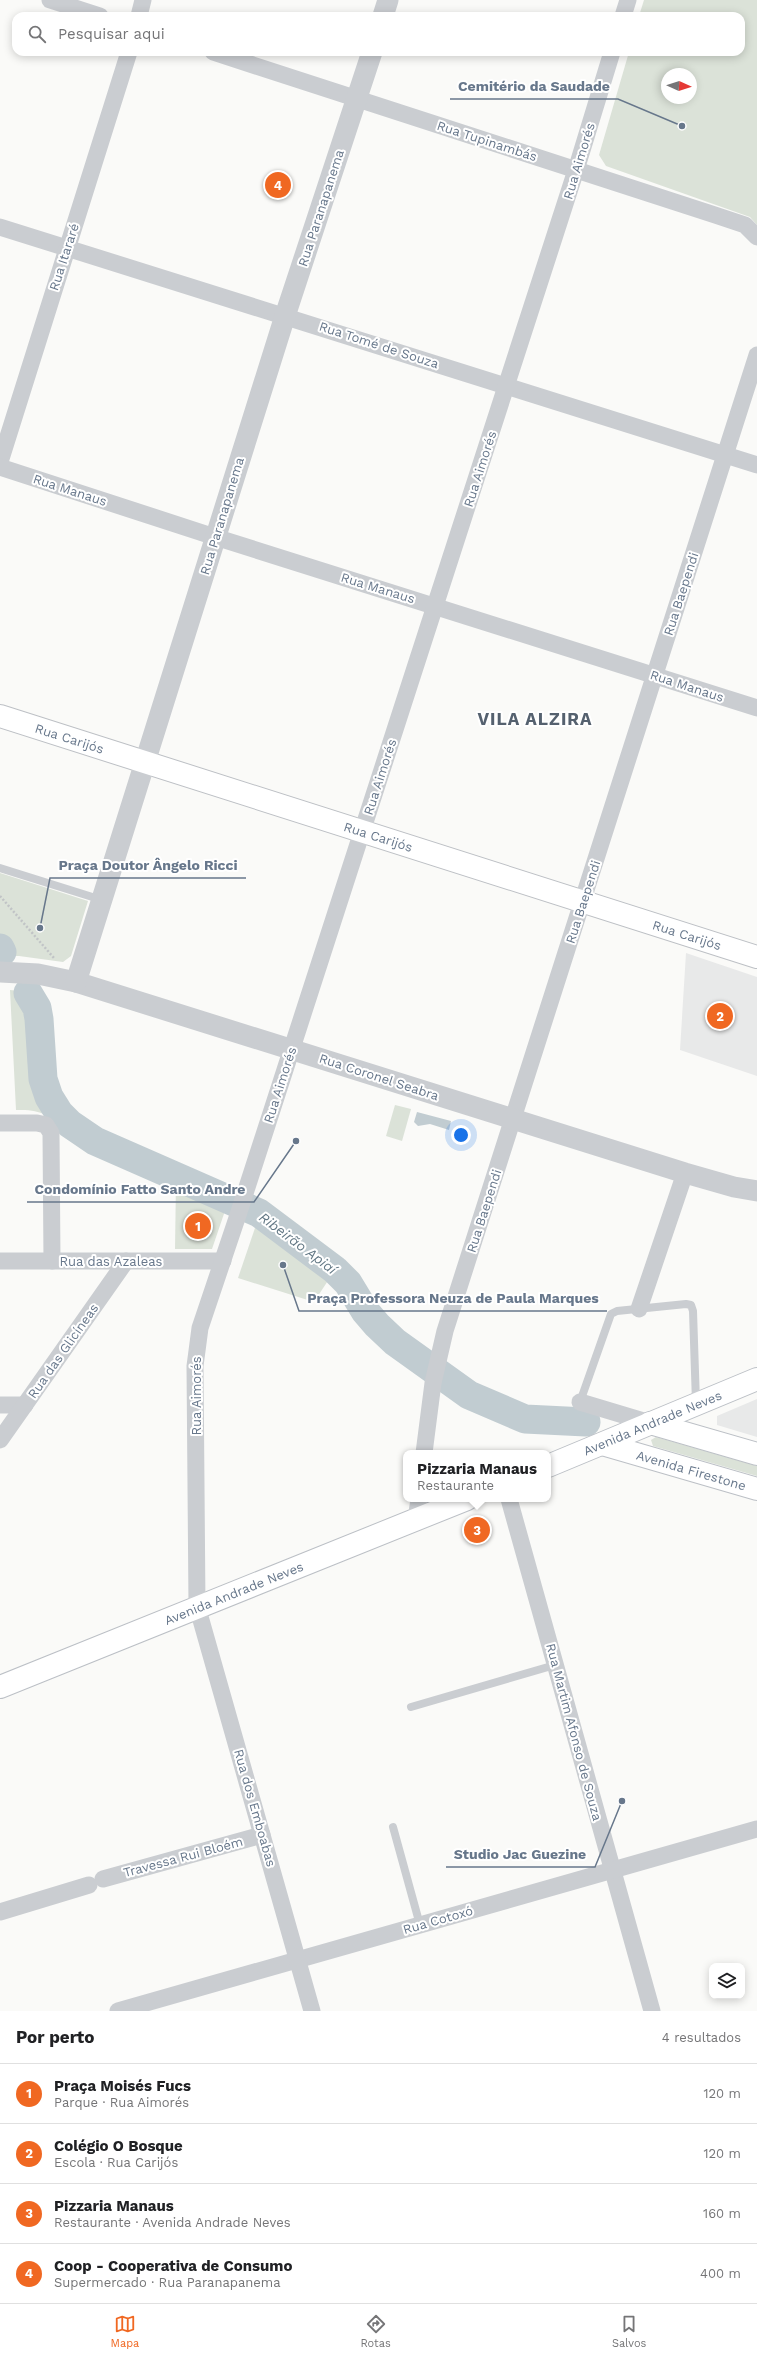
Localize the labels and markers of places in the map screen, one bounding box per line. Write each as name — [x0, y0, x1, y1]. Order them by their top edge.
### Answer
callout: Cemitério da Saudade — [450, 73, 618, 99]
pin: 4 — [265, 170, 291, 200]
callout: Praça Doutor Ângelo Ricci — [50, 852, 246, 878]
pin: 2 — [707, 1001, 733, 1031]
callout: Condomínio Fatto Santo Andre — [27, 1176, 254, 1202]
pin: 1 — [185, 1211, 211, 1241]
callout: Praça Professora Neuza de Paula Marques — [299, 1285, 607, 1311]
pin: 3 — [464, 1515, 490, 1545]
callout: Studio Jac Guezine — [446, 1841, 595, 1867]

